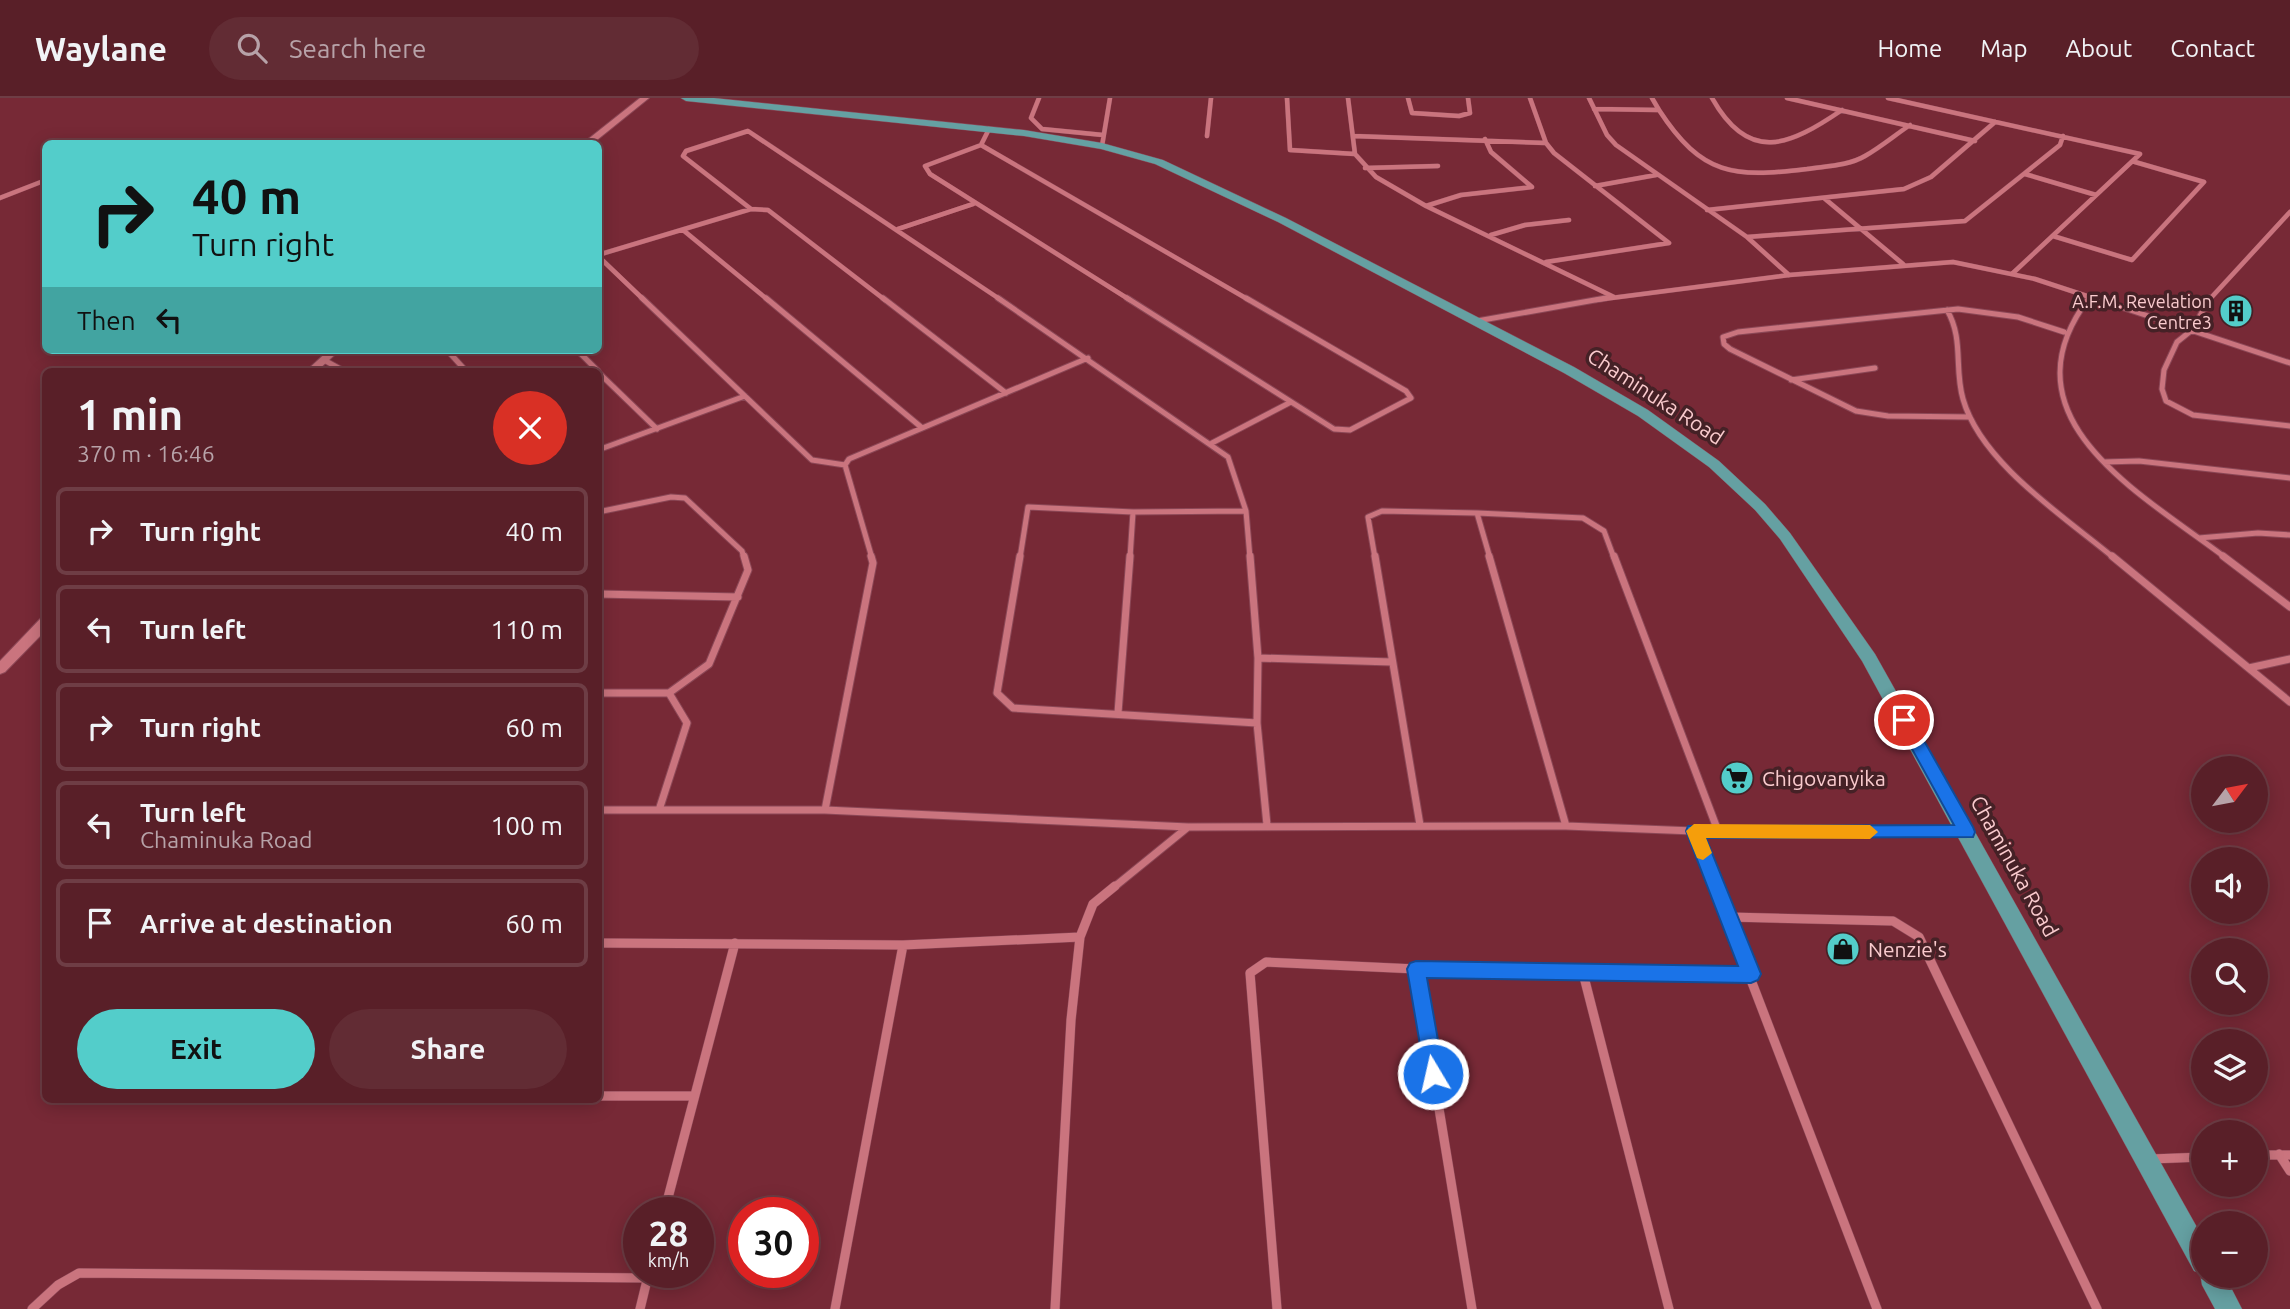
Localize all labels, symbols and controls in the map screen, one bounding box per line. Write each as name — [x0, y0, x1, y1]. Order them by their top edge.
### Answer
search box — [209, 17, 699, 80]
icon: search — [233, 29, 271, 67]
text: Waylane — [35, 30, 167, 67]
text: Search here — [289, 34, 426, 63]
text: Home — [1877, 35, 1942, 62]
text: Map — [1980, 35, 2027, 62]
text: About — [2065, 35, 2132, 62]
text: Contact — [2170, 35, 2255, 62]
icon: right — [77, 168, 168, 259]
text: 40 m — [192, 168, 301, 223]
text: Turn right — [192, 226, 334, 262]
place label: A.F.M. Revelation Centre3 — [2072, 291, 2212, 332]
building icon: A.F.M. Revelation Centre3 — [2217, 292, 2255, 330]
icon: left — [150, 301, 188, 339]
text: Then — [77, 306, 136, 335]
street label: Chaminuka Road — [1583, 343, 1729, 449]
text: 1 min — [77, 391, 183, 438]
button: close — [493, 391, 567, 465]
text: 370 m · 16:46 — [77, 441, 215, 466]
icon: right — [81, 512, 119, 550]
text: Turn right — [140, 517, 261, 546]
text: 40 m — [505, 517, 563, 546]
icon: left — [81, 610, 119, 648]
text: Turn left — [140, 615, 246, 644]
text: 110 m — [491, 615, 563, 644]
pin — [1874, 690, 1934, 750]
icon: arrive — [1885, 701, 1923, 739]
icon: right — [81, 708, 119, 746]
text: Turn right — [140, 713, 261, 742]
text: 60 m — [505, 713, 563, 742]
north arrow — [2191, 756, 2268, 833]
map controls — [2191, 756, 2268, 1288]
supermarket icon: Chigovanyika — [1718, 759, 1756, 797]
place label: Chigovanyika — [1762, 766, 1886, 790]
street label: Chaminuka Road — [1966, 791, 2064, 941]
text: Turn left — [140, 798, 246, 827]
icon: left — [81, 806, 119, 844]
text: 100 m — [491, 811, 563, 840]
text: Chaminuka Road — [140, 827, 312, 852]
button: sound — [2191, 847, 2268, 924]
icon: arrive — [81, 904, 119, 942]
text: Arrive at destination — [140, 909, 393, 938]
text: 60 m — [505, 909, 563, 938]
shop icon: Nenzie's — [1824, 930, 1862, 968]
place label: Nenzie's — [1868, 937, 1947, 961]
button: search — [2191, 938, 2268, 1015]
button: Exit — [77, 1009, 315, 1089]
button: Share — [329, 1009, 567, 1089]
button: layers — [2191, 1029, 2268, 1106]
position arrow — [1396, 1037, 1470, 1111]
button: + — [2191, 1120, 2268, 1197]
speed limit sign: 30 — [728, 1197, 819, 1288]
button: − — [2191, 1211, 2268, 1288]
text: 28 — [649, 1213, 688, 1253]
text: km/h — [648, 1250, 689, 1270]

